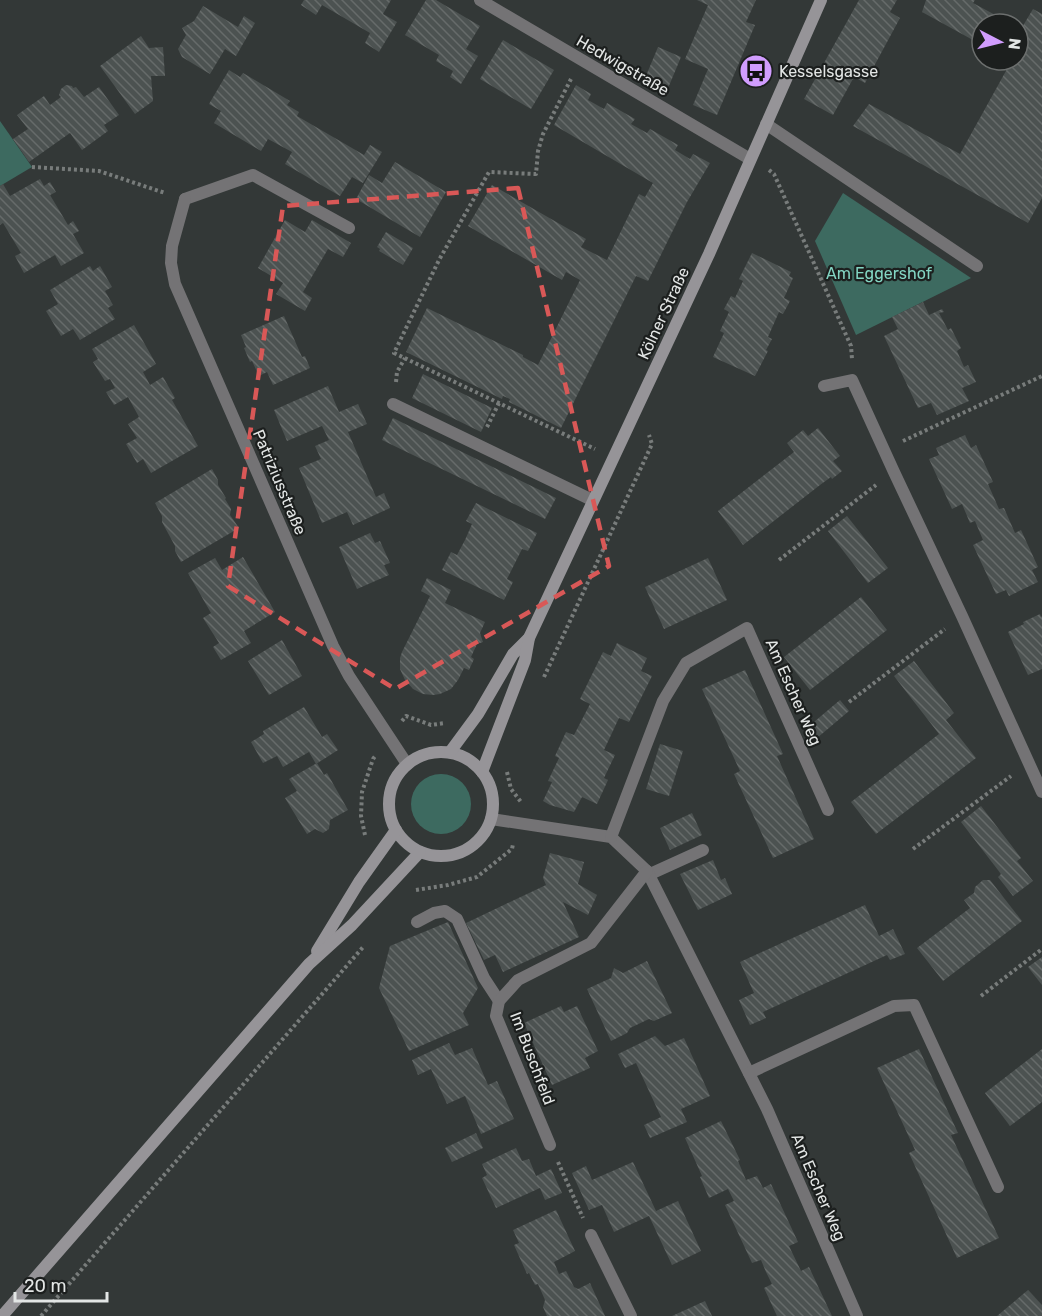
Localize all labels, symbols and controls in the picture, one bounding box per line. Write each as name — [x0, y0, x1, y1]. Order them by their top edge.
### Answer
north arrow — [970, 12, 1030, 72]
street label: Hedwigstraße — [573, 31, 672, 100]
text: N — [1004, 37, 1025, 51]
bus stop icon: Kesselsgasse — [738, 53, 774, 89]
place label: Kesselsgasse — [779, 62, 878, 81]
street label: Kölner Straße — [634, 264, 693, 362]
park label: Am Eggershof — [826, 264, 933, 283]
street label: Patriziusstraße — [249, 427, 310, 538]
street label: Am Escher Weg — [762, 636, 826, 748]
street label: Im Buschfeld — [506, 1009, 559, 1107]
street label: Am Escher Weg — [787, 1131, 850, 1244]
scale bar — [15, 1265, 106, 1303]
text: 20 m — [24, 1275, 66, 1297]

